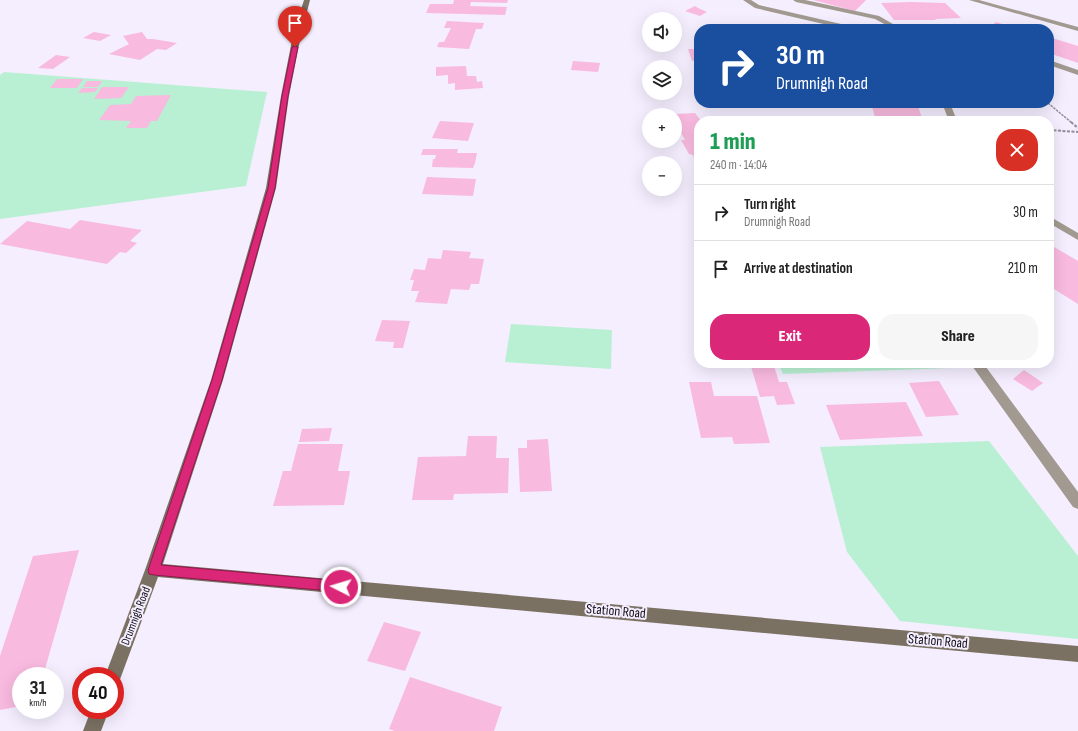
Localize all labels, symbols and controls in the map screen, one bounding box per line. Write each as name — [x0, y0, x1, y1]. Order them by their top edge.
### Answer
pin — [278, 6, 312, 47]
icon: arrive — [284, 12, 306, 34]
map controls — [642, 12, 682, 196]
button: sound — [642, 12, 682, 52]
text: 30 m — [776, 39, 825, 72]
icon: right — [710, 40, 762, 92]
button: layers — [642, 60, 682, 100]
text: Drumnigh Road — [776, 73, 868, 94]
button: + — [642, 108, 682, 148]
text: 1 min — [710, 127, 756, 156]
button: close — [996, 129, 1038, 171]
button: − — [642, 156, 682, 196]
text: 240 m · 14:04 — [710, 157, 767, 173]
text: Turn right — [744, 195, 796, 214]
icon: right — [710, 202, 732, 224]
text: 30 m — [1013, 203, 1038, 222]
text: Drumnigh Road — [744, 214, 810, 230]
icon: arrive — [710, 258, 732, 280]
text: Arrive at destination — [744, 259, 853, 278]
text: 210 m — [1008, 259, 1038, 278]
button: Exit — [710, 314, 870, 360]
button: Share — [878, 314, 1038, 360]
position arrow — [320, 566, 362, 608]
street label: Drumnigh Road — [118, 585, 154, 647]
street label: Station Road — [585, 600, 647, 622]
street label: Station Road — [907, 630, 969, 652]
speed limit sign: 40 — [72, 667, 124, 719]
text: 31 — [30, 676, 46, 700]
text: km/h — [29, 697, 47, 709]

